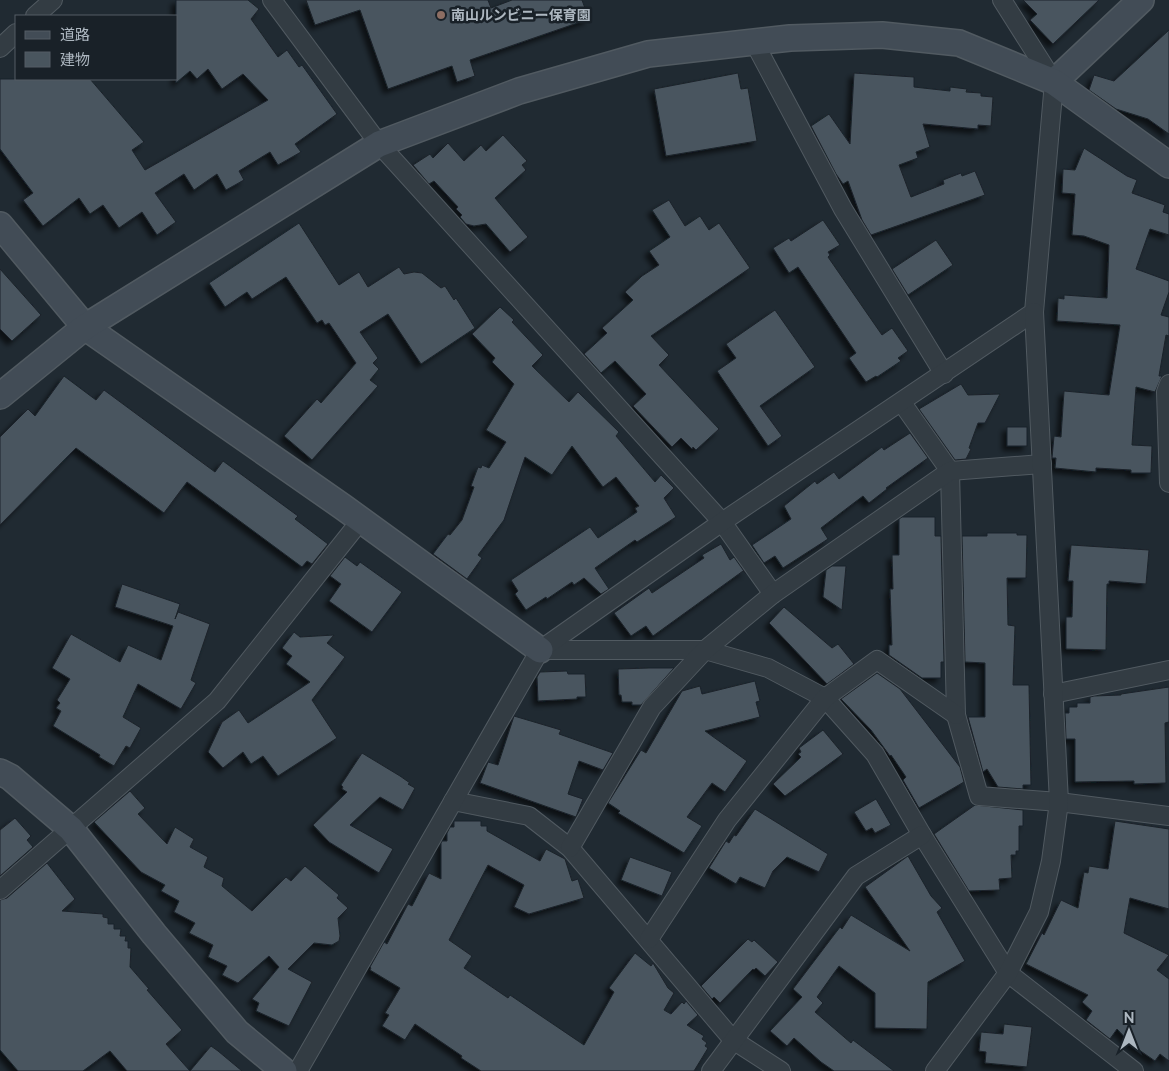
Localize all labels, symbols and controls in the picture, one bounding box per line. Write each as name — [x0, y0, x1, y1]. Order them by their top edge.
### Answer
place label: 南山ルンビニー保育園 — [451, 7, 591, 23]
marker: 南山ルンビニー保育園 — [435, 9, 447, 21]
legend — [15, 15, 178, 80]
text: 道路 — [60, 26, 90, 44]
text: 建物 — [60, 51, 90, 69]
north arrow — [1104, 1006, 1154, 1056]
text: N — [1124, 1010, 1134, 1026]

